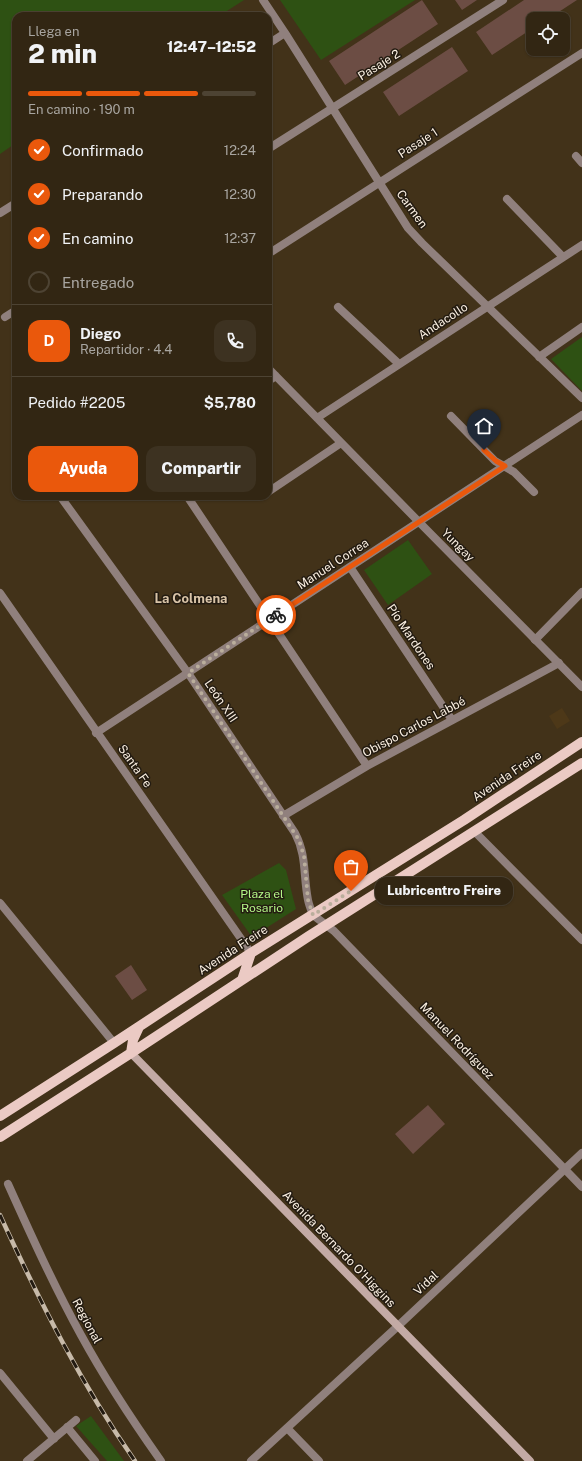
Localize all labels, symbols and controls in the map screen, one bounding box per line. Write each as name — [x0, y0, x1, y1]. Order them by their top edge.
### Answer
map controls — [526, 12, 570, 56]
button: locate — [526, 12, 570, 56]
text: Llega en — [28, 24, 79, 39]
text: 2 min — [28, 38, 97, 69]
text: 12:47–12:52 — [167, 38, 256, 55]
street label: Pasaje 2 — [355, 47, 403, 83]
text: En camino · 190 m — [28, 102, 135, 117]
street label: Pasaje 1 — [396, 125, 440, 161]
icon: check — [28, 139, 50, 161]
text: Confirmado — [62, 142, 143, 159]
text: 12:24 — [224, 143, 256, 158]
icon: check — [28, 183, 50, 205]
text: Preparando — [62, 186, 143, 203]
text: 12:30 — [224, 187, 256, 202]
street label: Carmen — [394, 187, 431, 231]
icon: check — [28, 227, 50, 249]
text: En camino — [62, 230, 134, 247]
text: 12:37 — [224, 231, 256, 246]
text: Entregado — [62, 274, 134, 291]
street label: Andacollo — [416, 300, 471, 342]
button: phone — [214, 320, 256, 362]
text: Diego — [80, 325, 121, 342]
text: D — [44, 332, 54, 349]
text: Repartidor · 4.4 — [80, 342, 173, 357]
text: Pedido #2205 — [28, 394, 125, 411]
text: $5,780 — [204, 394, 256, 411]
pin — [467, 409, 501, 450]
icon: home — [473, 415, 495, 437]
button: Ayuda — [28, 446, 138, 492]
button: Compartir — [146, 446, 256, 492]
street label: Yungay — [439, 526, 478, 565]
street label: Manuel Correa — [295, 536, 371, 592]
district label: La Colmena — [155, 591, 227, 606]
courier — [256, 595, 296, 635]
street label: Pío Mardones — [384, 602, 438, 672]
icon: bike — [265, 604, 287, 626]
street label: León XIII — [202, 677, 240, 725]
street label: Obispo Carlos Labbé — [360, 694, 468, 760]
street label: Santa Fe — [115, 742, 155, 790]
street label: Avenida Freire — [470, 748, 544, 804]
pin — [334, 850, 368, 891]
icon: bag — [340, 856, 362, 878]
callout: Lubricentro Freire — [375, 877, 513, 905]
text: Lubricentro Freire — [387, 883, 501, 898]
park label: Plaza el Rosario — [240, 887, 284, 915]
street label: Avenida Freire — [196, 922, 271, 978]
street label: Manuel Rodríguez — [417, 1000, 497, 1082]
street label: Avenida Bernardo O'Higgins — [280, 1188, 398, 1310]
street label: Vidal — [411, 1268, 441, 1298]
street label: Regional — [69, 1296, 105, 1346]

